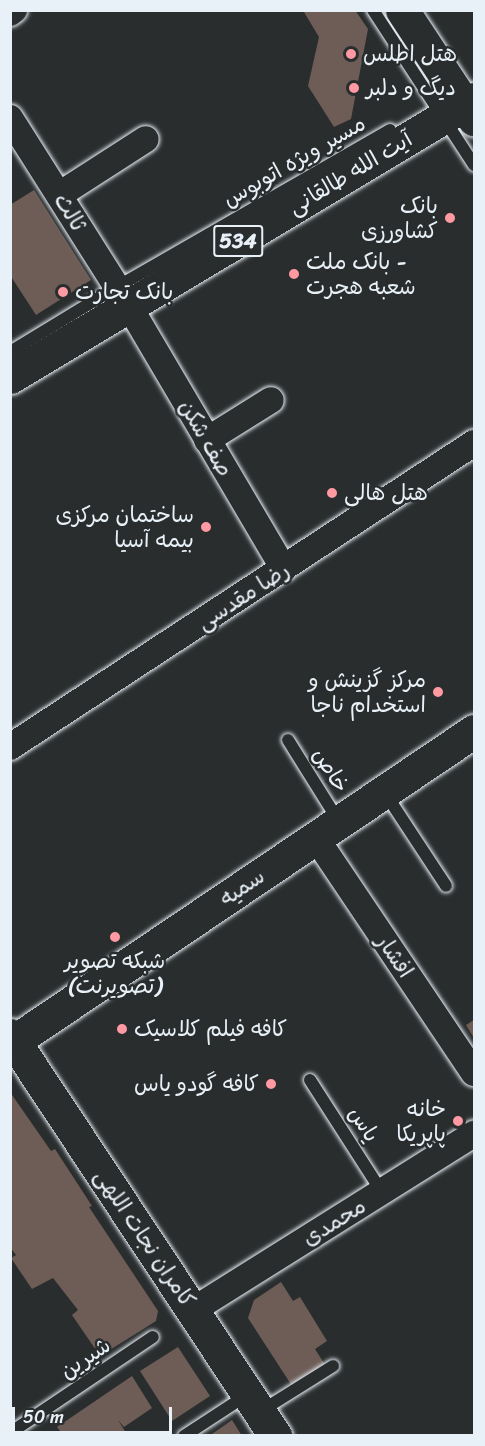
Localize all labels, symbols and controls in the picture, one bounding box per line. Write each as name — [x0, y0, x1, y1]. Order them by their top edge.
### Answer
place label: هتل اطلس — [363, 41, 457, 67]
marker: هتل اطلس — [344, 47, 358, 61]
place label: دیگ و دلبر — [366, 75, 456, 101]
marker: دیگ و دلبر — [347, 81, 361, 95]
street label: مسیر ویژه اتوبوس — [218, 109, 370, 213]
street label: آیت الله طالقانی — [283, 126, 417, 220]
street label: ثالث — [48, 188, 92, 236]
place label: بانک کشاورزی — [361, 192, 438, 243]
marker: بانک کشاورزی — [443, 211, 457, 225]
road number: 534 — [212, 223, 264, 259]
place label: بانک ملت - شعبه هجرت — [306, 248, 416, 300]
marker: بانک ملت - شعبه هجرت — [287, 267, 301, 281]
place label: بانک تجارت — [75, 279, 173, 305]
marker: بانک تجارت — [56, 285, 70, 299]
street label: صف شکن — [174, 395, 238, 481]
place label: هتل هالی — [344, 480, 428, 506]
marker: هتل هالی — [325, 486, 339, 500]
place label: ساختمان مرکزی بیمه آسیا — [56, 501, 194, 552]
marker: ساختمان مرکزی بیمه آسیا — [199, 520, 213, 534]
street label: رضا مقدسی — [192, 556, 294, 636]
place label: مرکز گزینش و استخدام ناجا — [309, 666, 426, 718]
marker: مرکز گزینش و استخدام ناجا — [431, 685, 445, 699]
street label: خاص — [307, 743, 355, 797]
street label: سمیه — [214, 862, 270, 912]
street label: افشار — [371, 929, 419, 983]
marker: شبکه تصویر (تصویرنت) — [108, 930, 122, 944]
place label: شبکه تصویر (تصویرنت) — [65, 947, 165, 998]
place label: کافه فیلم کلاسیک — [134, 1016, 287, 1042]
marker: کافه فیلم کلاسیک — [115, 1022, 129, 1036]
place label: کافه گودو یاس — [134, 1071, 259, 1097]
marker: کافه گودو یاس — [264, 1077, 278, 1091]
place label: خانه پاپریکا — [396, 1095, 446, 1146]
street label: یاس — [343, 1101, 385, 1147]
marker: خانه پاپریکا — [451, 1114, 465, 1128]
street label: کامران نجات اللهی — [89, 1164, 201, 1312]
street label: محمدی — [297, 1192, 371, 1252]
street label: شیرین — [55, 1332, 115, 1384]
scale bar — [15, 1395, 176, 1433]
text: 50 m — [23, 1401, 64, 1433]

